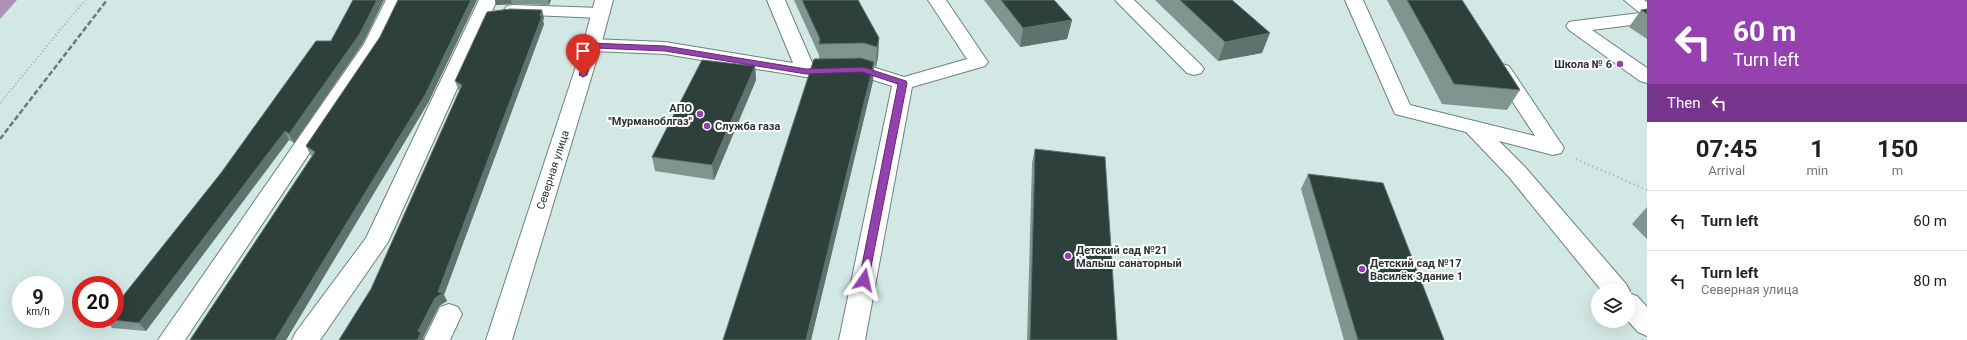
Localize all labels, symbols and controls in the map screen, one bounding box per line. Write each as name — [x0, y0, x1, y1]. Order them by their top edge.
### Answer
text: 60 m — [1733, 15, 1796, 48]
icon: left — [1667, 16, 1719, 68]
pin — [566, 34, 600, 75]
icon: arrive — [572, 40, 594, 62]
text: Turn left — [1733, 49, 1799, 70]
place label: Школа № 6 — [1554, 58, 1612, 71]
marker: Школа № 6 — [1615, 59, 1625, 69]
icon: left — [1708, 92, 1730, 114]
text: Then — [1667, 94, 1700, 112]
place label: АПО "Мурманоблгаз" — [608, 102, 692, 128]
marker: АПО "Мурманоблгаз" — [695, 109, 705, 119]
place label: Служба газа — [715, 120, 780, 133]
marker: Служба газа — [702, 121, 712, 131]
street label: Северная улица — [534, 129, 572, 211]
text: 07:45 — [1696, 135, 1758, 163]
text: 1 — [1810, 135, 1824, 163]
text: 150 — [1877, 135, 1918, 163]
text: Arrival — [1708, 163, 1745, 178]
text: min — [1806, 163, 1828, 178]
text: m — [1892, 163, 1903, 178]
icon: left — [1667, 210, 1689, 232]
text: Turn left — [1701, 212, 1758, 230]
text: 60 m — [1913, 212, 1947, 230]
place label: Детский сад №21 Малыш санаторный — [1076, 244, 1182, 270]
marker: Детский сад №21 Малыш санаторный — [1063, 251, 1073, 261]
place label: Детский сад №17 Василёк Здание 1 — [1370, 257, 1463, 283]
position arrow — [843, 259, 885, 301]
marker: Детский сад №17 Василёк Здание 1 — [1357, 264, 1367, 274]
text: Turn left — [1701, 264, 1758, 282]
icon: left — [1667, 270, 1689, 292]
text: 80 m — [1913, 272, 1947, 290]
speed limit sign: 20 — [72, 276, 124, 328]
text: Северная улица — [1701, 282, 1799, 297]
map controls — [1591, 284, 1635, 328]
button: layers — [1591, 284, 1635, 328]
text: 9 — [32, 285, 44, 309]
text: km/h — [26, 306, 50, 317]

